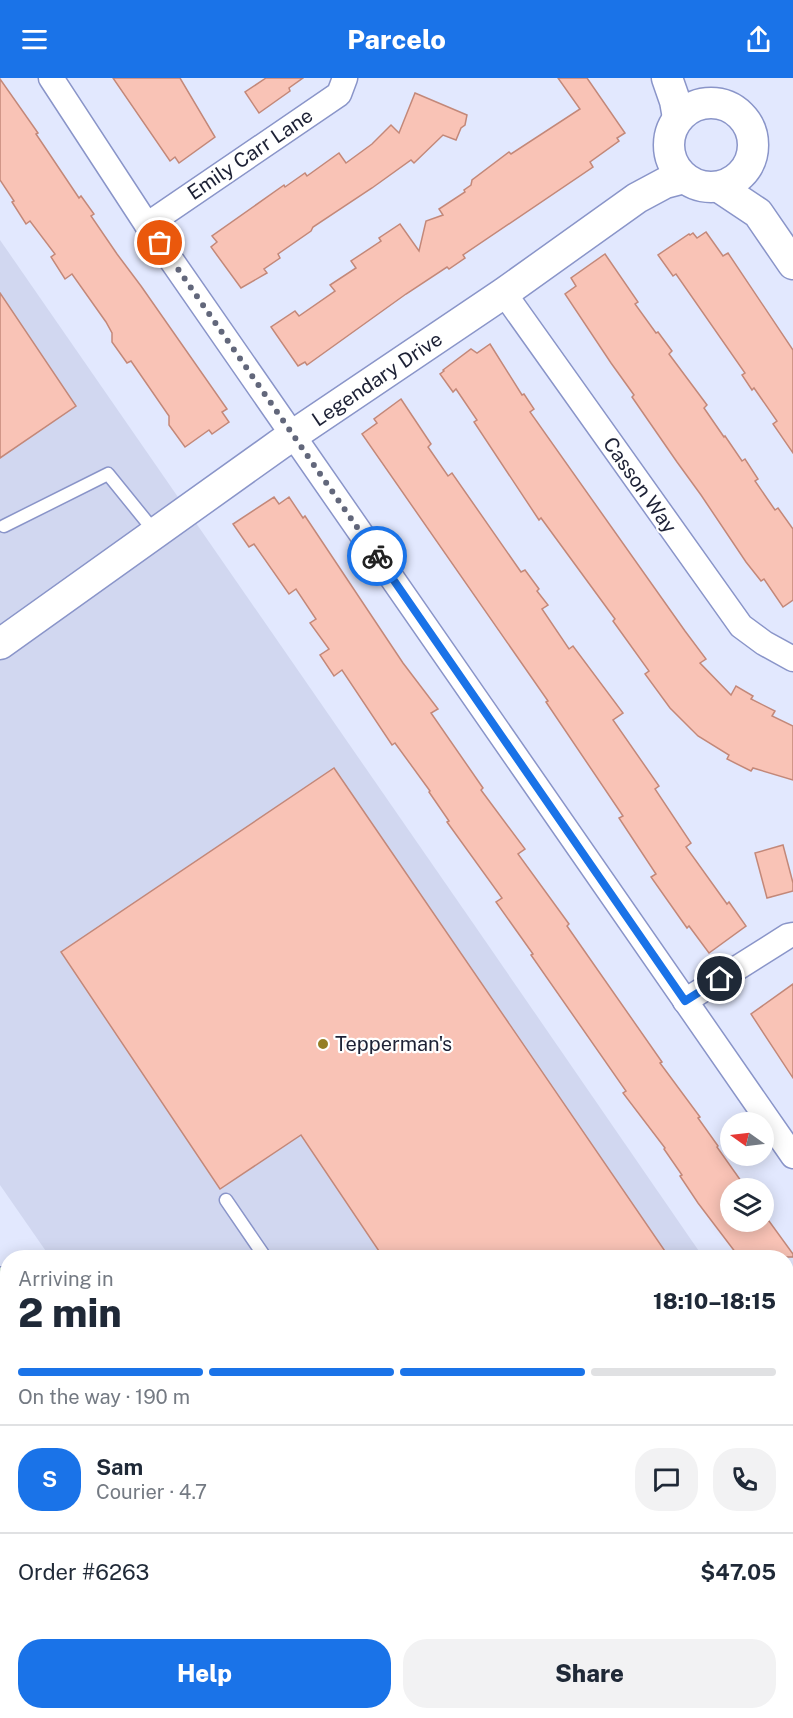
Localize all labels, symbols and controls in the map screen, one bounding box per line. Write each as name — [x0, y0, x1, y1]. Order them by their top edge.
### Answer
icon: menu — [18, 23, 51, 56]
text: Parcelo — [347, 23, 446, 55]
icon: share — [742, 23, 775, 56]
street label: Emily Carr Lane — [183, 103, 317, 205]
pin — [134, 217, 185, 268]
icon: bag — [143, 226, 176, 259]
street label: Legendary Drive — [307, 327, 447, 431]
street label: Casson Way — [598, 432, 682, 538]
courier — [347, 526, 407, 586]
icon: bike — [361, 540, 394, 573]
pin — [694, 953, 745, 1004]
icon: home — [703, 962, 736, 995]
place label: Tepperman's — [335, 1032, 452, 1056]
marker: Tepperman's — [316, 1037, 330, 1051]
north arrow — [720, 1112, 774, 1166]
map controls — [720, 1112, 774, 1232]
button: layers — [720, 1178, 774, 1232]
text: Arriving in — [18, 1267, 113, 1291]
text: 18:10–18:15 — [653, 1288, 776, 1314]
text: 2 min — [18, 1290, 122, 1336]
text: On the way · 190 m — [18, 1385, 190, 1409]
button: chat — [635, 1448, 698, 1511]
button: phone — [713, 1448, 776, 1511]
text: Sam — [96, 1454, 143, 1480]
text: S — [42, 1466, 57, 1492]
text: Courier · 4.7 — [96, 1480, 207, 1504]
text: Order #6263 — [18, 1559, 149, 1585]
text: $47.05 — [700, 1559, 776, 1585]
button: Help — [18, 1639, 391, 1708]
button: Share — [403, 1639, 776, 1708]

